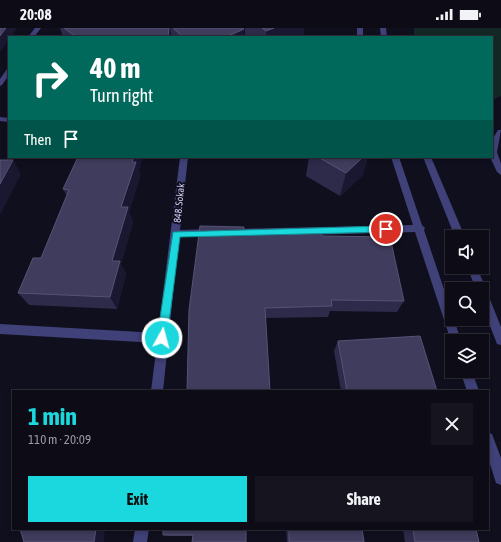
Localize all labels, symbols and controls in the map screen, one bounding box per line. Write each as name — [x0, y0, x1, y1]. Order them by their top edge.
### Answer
text: 20:08 — [20, 6, 51, 23]
icon: right — [24, 52, 76, 104]
text: 40 m — [90, 52, 140, 84]
text: Turn right — [90, 85, 153, 106]
icon: arrive — [60, 128, 82, 150]
text: Then — [24, 131, 52, 148]
street label: 848. Sokak — [171, 182, 187, 223]
pin — [369, 212, 403, 246]
icon: arrive — [375, 218, 397, 240]
map controls — [445, 230, 489, 378]
button: sound — [445, 230, 489, 274]
button: search — [445, 282, 489, 326]
position arrow — [141, 317, 183, 359]
button: layers — [445, 334, 489, 378]
text: 1 min — [28, 403, 77, 430]
button: close — [431, 403, 473, 445]
text: 110 m · 20:09 — [28, 432, 91, 447]
button: Exit — [28, 476, 247, 522]
button: Share — [255, 476, 473, 522]

